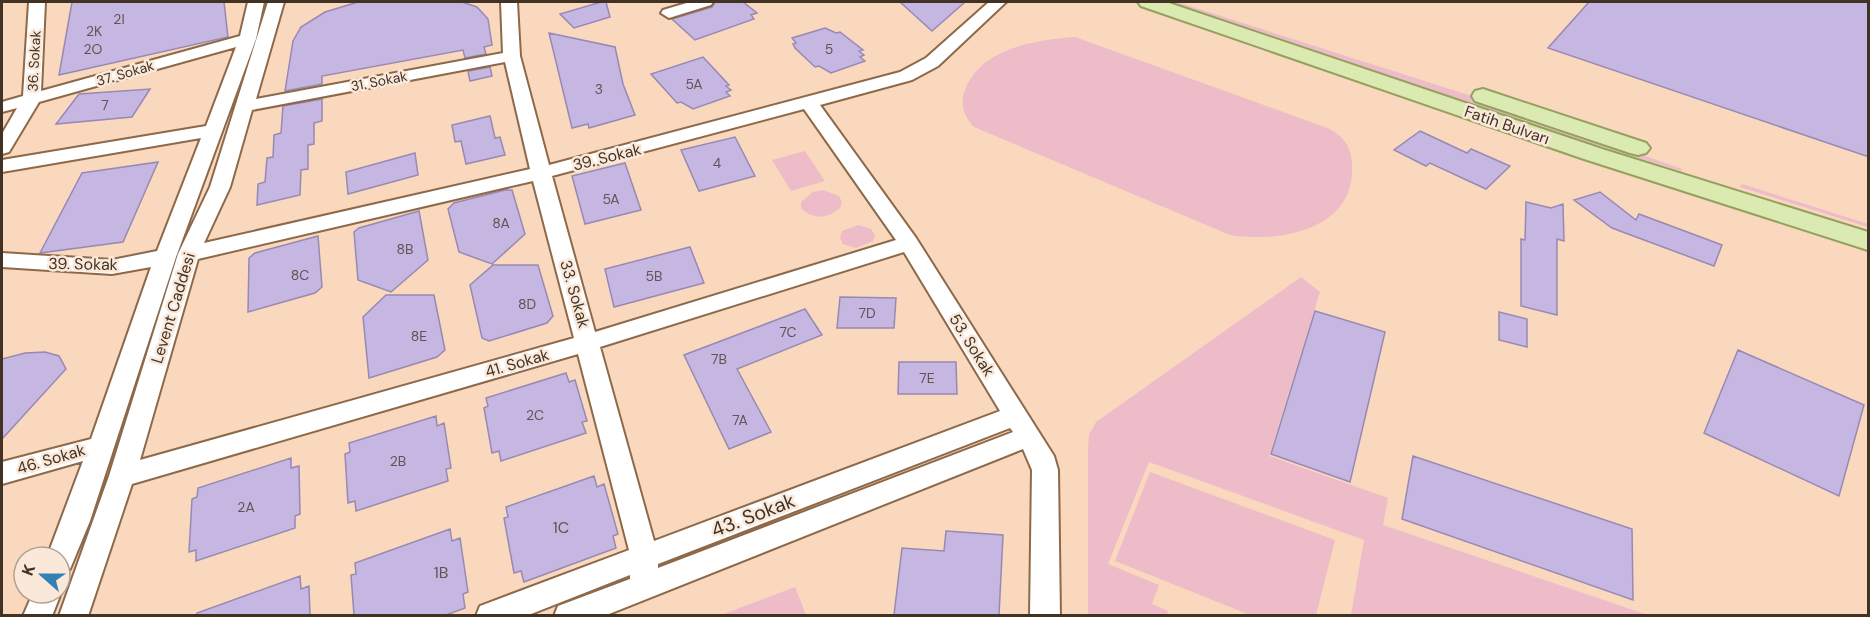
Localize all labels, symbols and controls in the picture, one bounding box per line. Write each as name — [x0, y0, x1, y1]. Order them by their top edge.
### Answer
house number: 2I — [113, 10, 125, 28]
house number: 2K — [86, 22, 102, 40]
street label: 36. Sokak — [23, 30, 45, 92]
house number: 2O — [84, 40, 103, 58]
house number: 5 — [825, 40, 833, 58]
street label: 37. Sokak — [94, 56, 156, 90]
street label: 31. Sokak — [349, 67, 409, 95]
house number: 5A — [685, 75, 703, 93]
house number: 3 — [595, 80, 603, 98]
house number: 7 — [101, 96, 109, 114]
street label: Fatih Bulvarı — [1462, 101, 1552, 149]
street label: 39. Sokak — [571, 138, 643, 176]
house number: 4 — [713, 154, 722, 172]
house number: 5A — [602, 190, 620, 208]
house number: 8A — [492, 214, 510, 232]
house number: 8B — [397, 240, 413, 258]
street label: Levent Caddesi — [146, 250, 200, 366]
street label: 39. Sokak — [48, 253, 118, 275]
street label: 33. Sokak — [555, 258, 595, 330]
house number: 8C — [291, 266, 309, 284]
house number: 5B — [646, 267, 662, 285]
house number: 8D — [518, 295, 536, 313]
house number: 7D — [858, 304, 876, 322]
street label: 53. Sokak — [944, 310, 1000, 380]
house number: 7C — [779, 323, 797, 341]
house number: 8E — [411, 327, 427, 345]
street label: 41. Sokak — [483, 344, 551, 382]
house number: 7B — [711, 350, 727, 368]
house number: 7E — [919, 369, 935, 387]
house number: 2C — [526, 406, 544, 424]
house number: 7A — [732, 411, 748, 429]
street label: 46. Sokak — [14, 439, 88, 479]
house number: 2B — [390, 452, 406, 470]
street label: 43. Sokak — [707, 487, 799, 543]
house number: 2A — [237, 498, 255, 516]
house number: 1C — [553, 517, 569, 538]
north arrow — [12, 545, 72, 605]
text: K — [17, 561, 40, 578]
house number: 1B — [434, 562, 448, 583]

